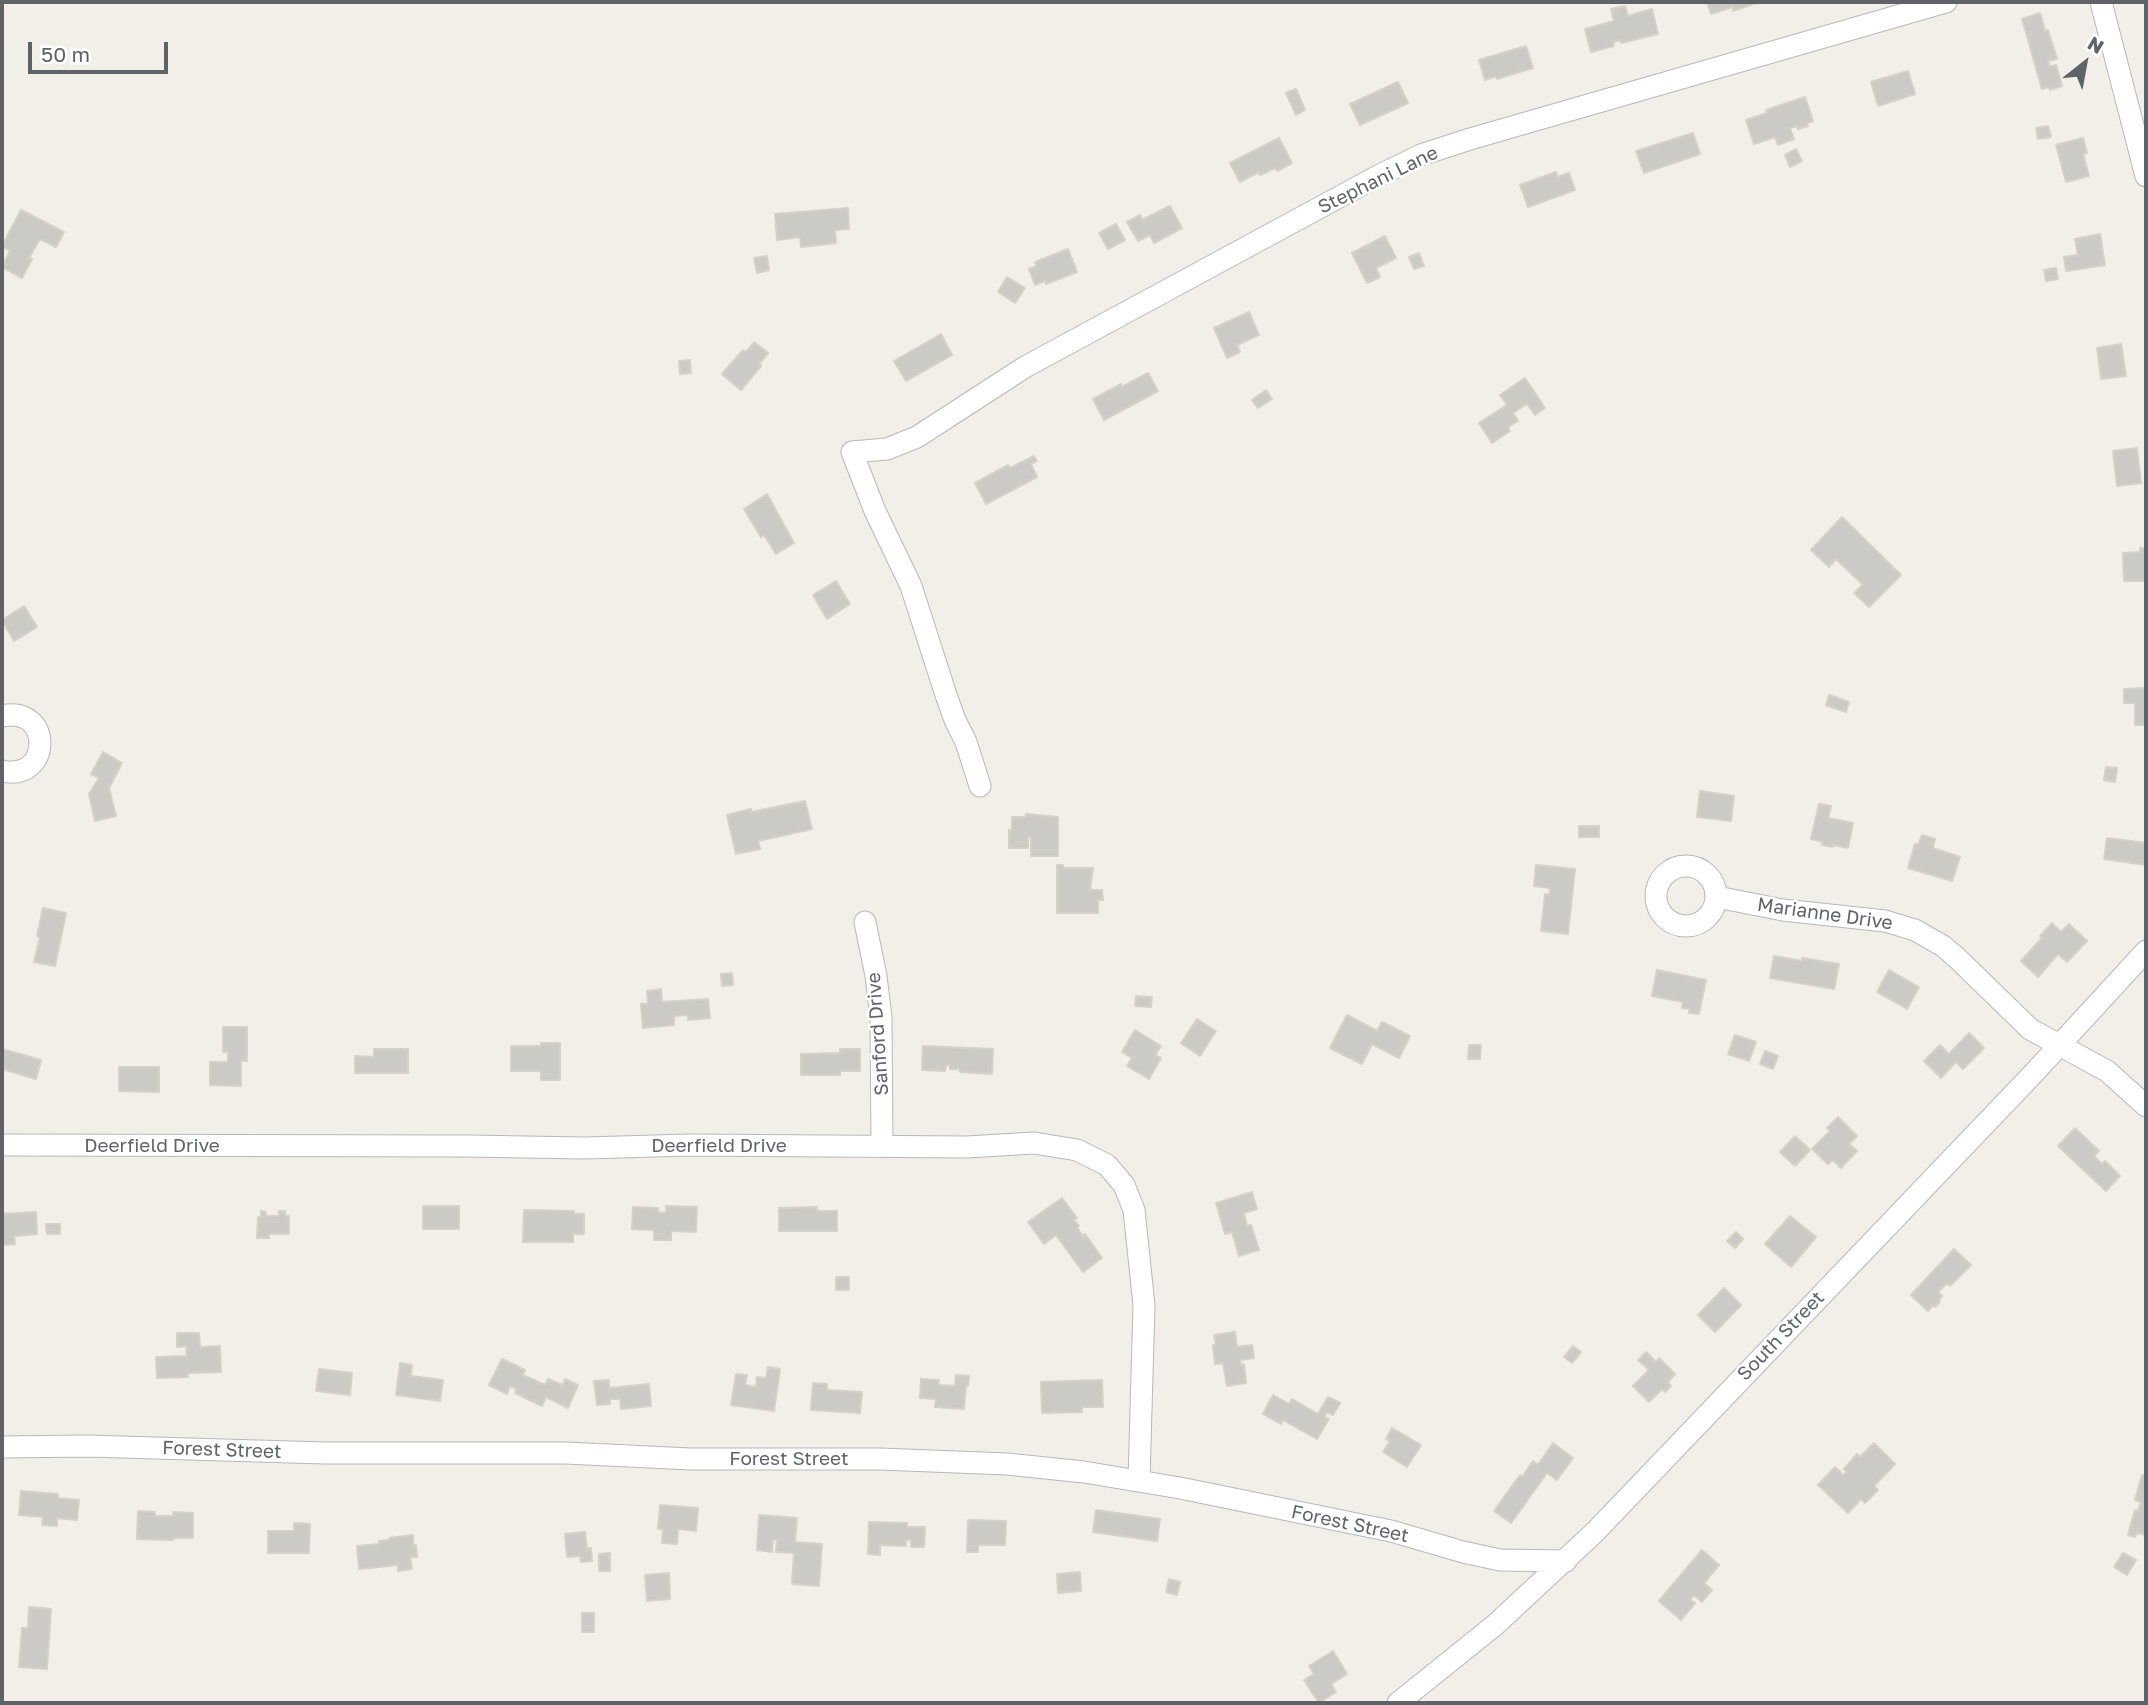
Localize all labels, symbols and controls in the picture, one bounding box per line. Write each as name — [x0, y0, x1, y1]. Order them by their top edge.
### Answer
scale bar — [32, 28, 172, 72]
north arrow — [2050, 28, 2120, 98]
text: N — [2084, 31, 2108, 58]
text: 50 m — [41, 41, 90, 67]
street label: Stephani Lane — [1314, 141, 1442, 219]
street label: Marianne Drive — [1756, 893, 1894, 935]
street label: Sanford Drive — [862, 972, 894, 1096]
street label: Deerfield Drive — [84, 1135, 220, 1157]
street label: Deerfield Drive — [651, 1135, 787, 1157]
street label: South Street — [1733, 1287, 1829, 1385]
street label: Forest Street — [162, 1437, 282, 1463]
street label: Forest Street — [729, 1448, 849, 1470]
street label: Forest Street — [1289, 1500, 1411, 1548]

